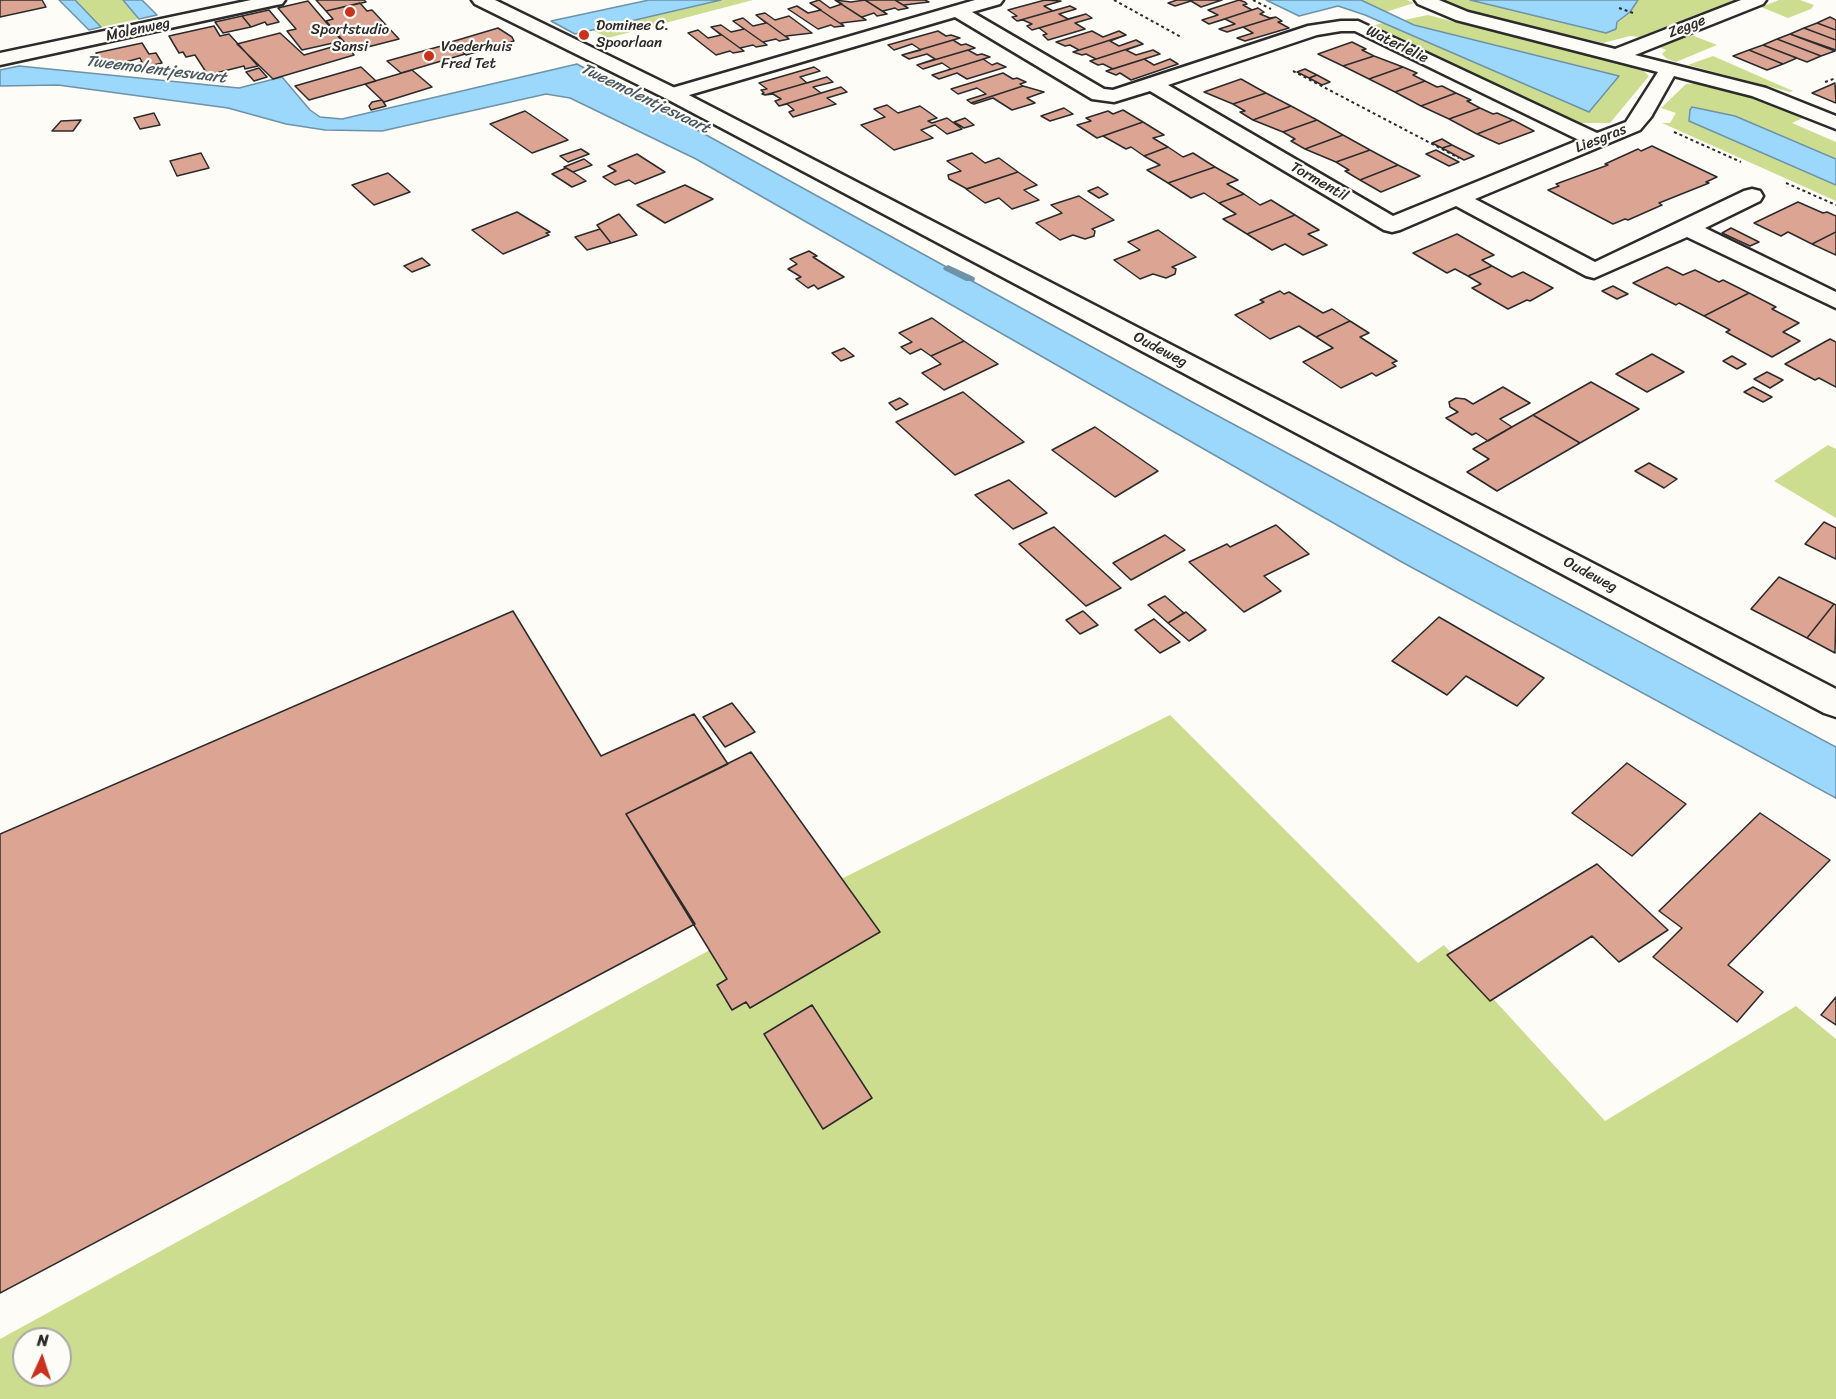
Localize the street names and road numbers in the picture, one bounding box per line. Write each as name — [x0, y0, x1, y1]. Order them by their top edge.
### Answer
street label: Zegge — [1666, 12, 1708, 42]
street label: Molenweg — [104, 14, 172, 46]
street label: Waterlelie — [1363, 22, 1431, 68]
street label: Liesgras — [1573, 121, 1629, 157]
street label: Tormentil — [1287, 158, 1351, 206]
street label: Oudeweg — [1130, 328, 1190, 372]
street label: Oudeweg — [1560, 553, 1620, 597]

